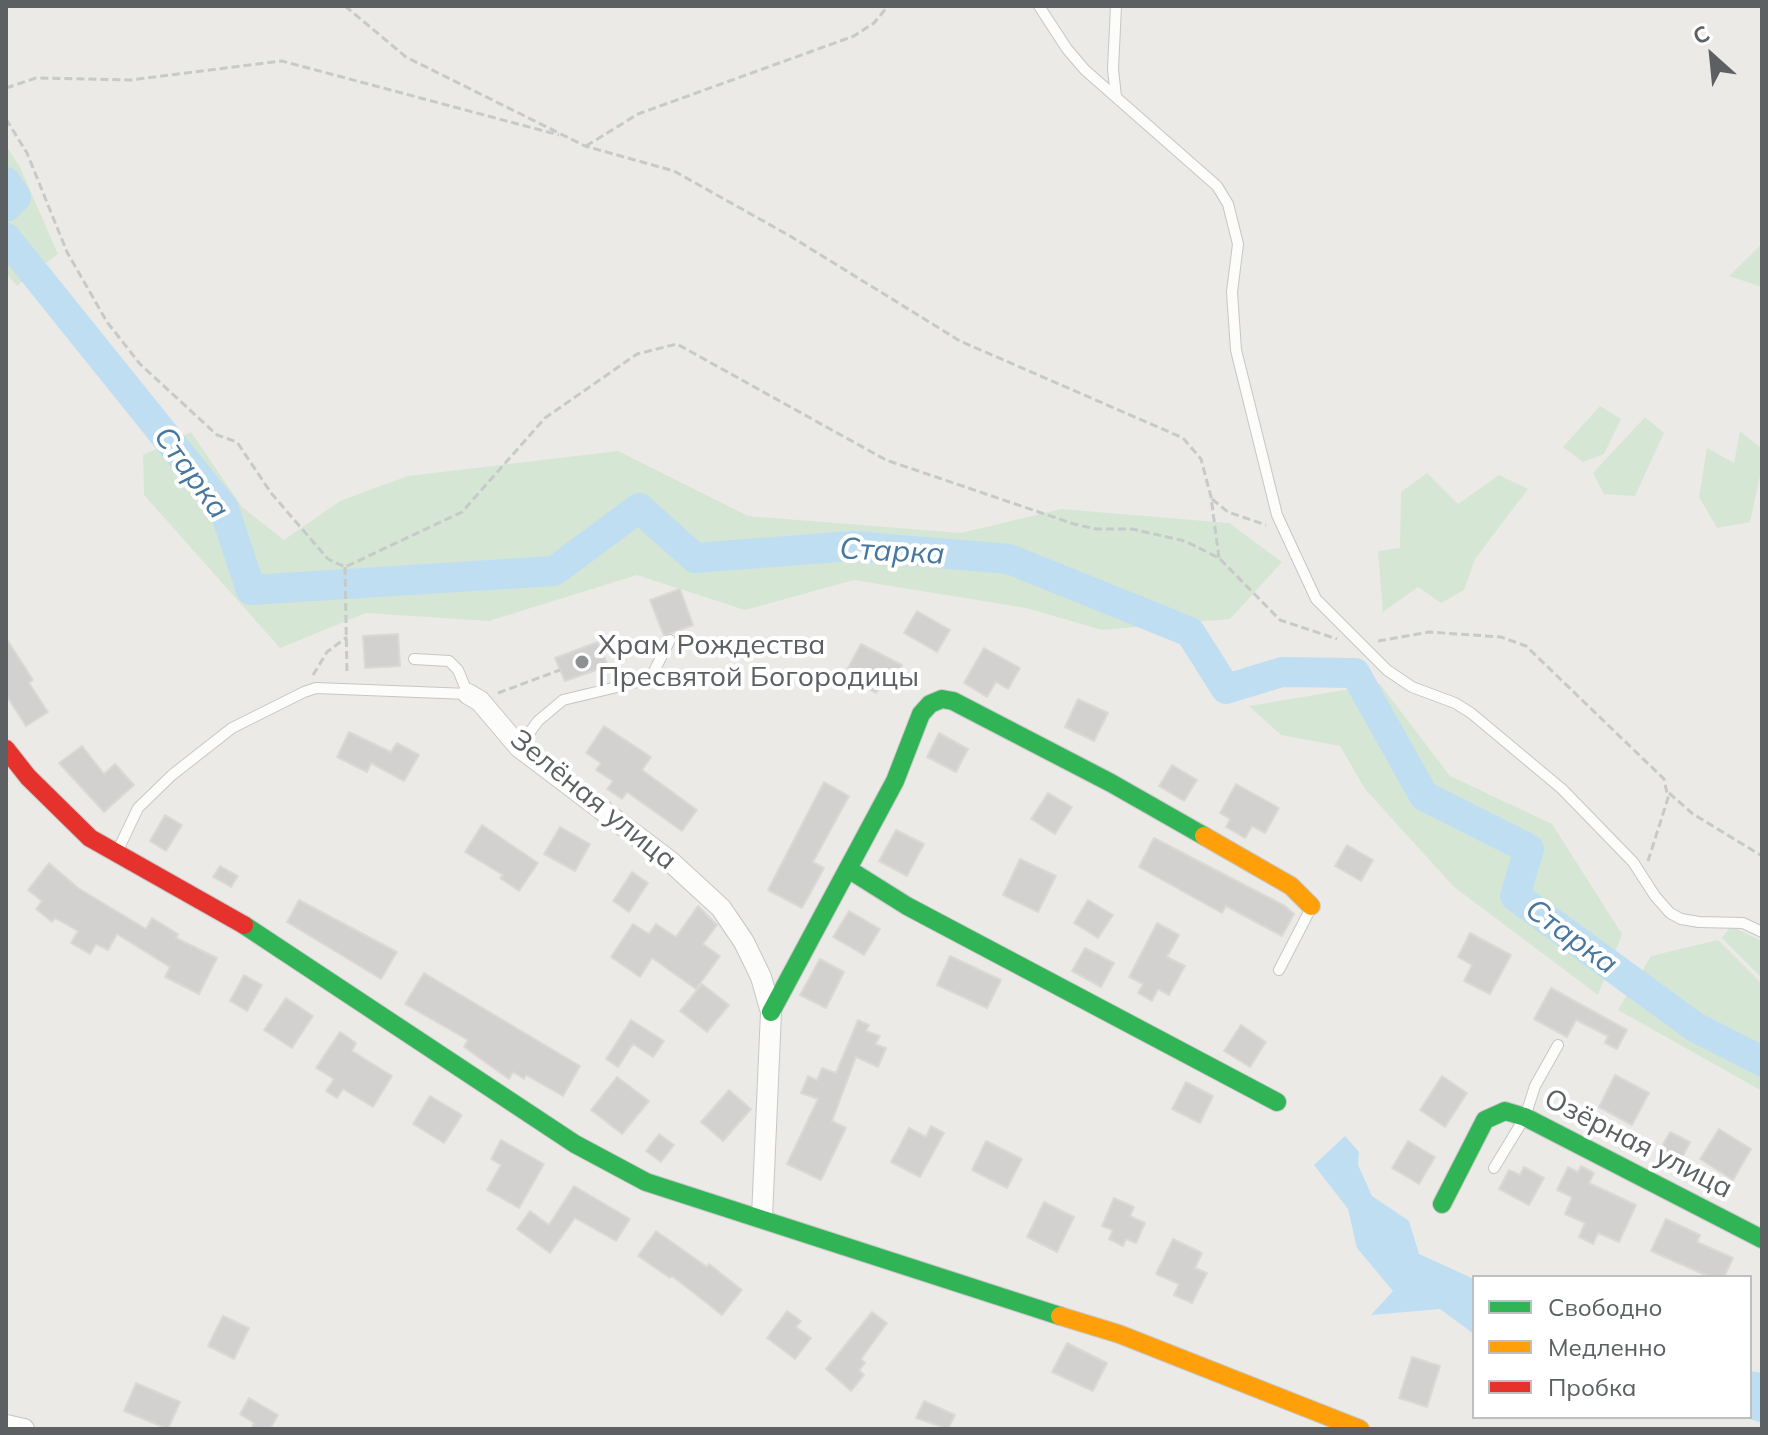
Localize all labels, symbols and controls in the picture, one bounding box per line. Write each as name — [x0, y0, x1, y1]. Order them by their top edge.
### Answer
north arrow — [1672, 16, 1752, 96]
text: С — [1688, 19, 1714, 51]
water label: Старка — [146, 420, 236, 526]
water label: Старка — [839, 531, 945, 573]
place label: Храм Рождества Пресвятой Богородицы — [598, 629, 919, 695]
marker: Храм Рождества Пресвятой Богородицы — [573, 653, 591, 671]
street label: Зелёная улица — [503, 723, 683, 877]
water label: Старка — [1518, 892, 1624, 982]
street label: Озёрная улица — [1538, 1082, 1738, 1206]
legend — [1472, 1275, 1752, 1419]
text: Свободно — [1548, 1292, 1663, 1322]
text: Медленно — [1548, 1332, 1667, 1362]
text: Пробка — [1548, 1372, 1636, 1402]

